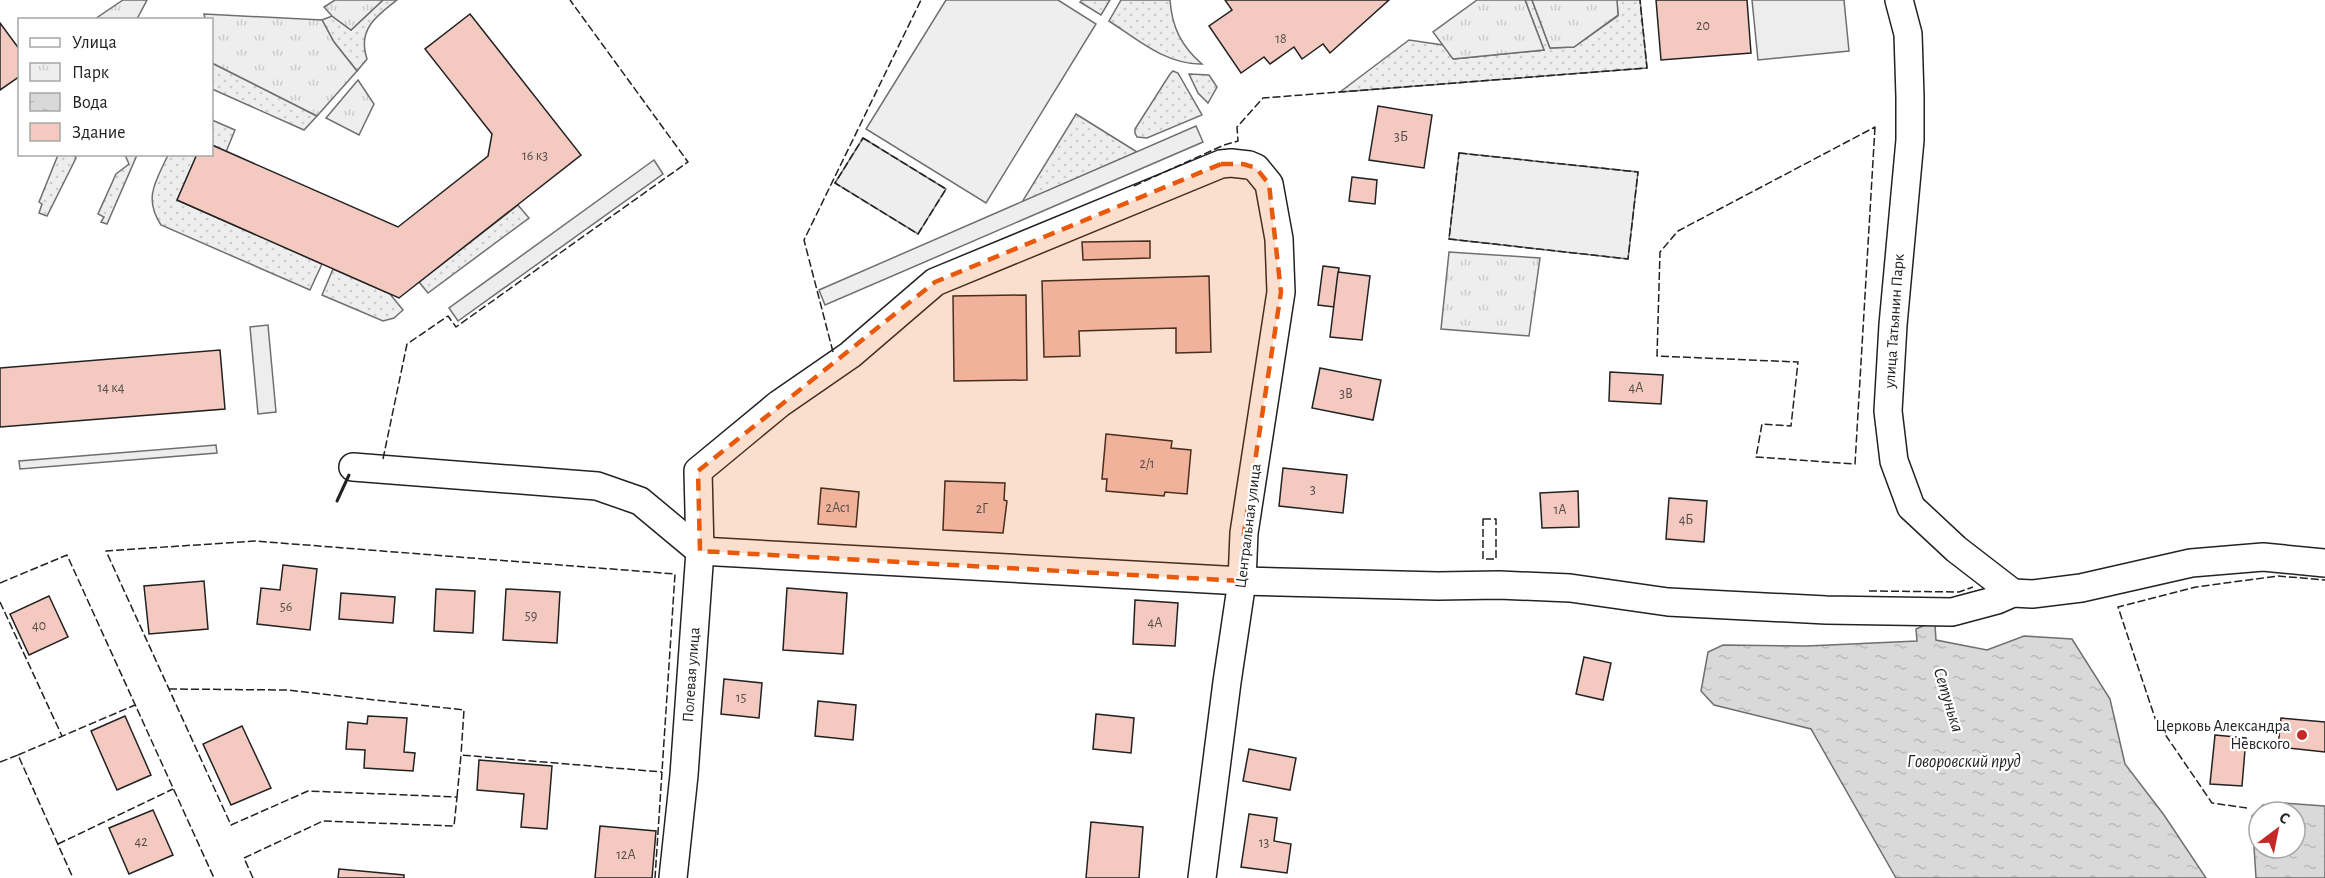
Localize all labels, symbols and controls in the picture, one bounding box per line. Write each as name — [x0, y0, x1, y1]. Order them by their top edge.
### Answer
legend — [18, 18, 213, 156]
house number: 20 — [1696, 19, 1710, 33]
house number: 18 — [1275, 32, 1287, 46]
text: Улица — [72, 34, 117, 52]
text: Парк — [72, 64, 110, 82]
text: Вода — [72, 94, 108, 112]
text: Здание — [72, 124, 126, 142]
house number: 3Б — [1394, 130, 1408, 144]
house number: 16 к3 — [522, 149, 548, 163]
street label: улица Татьянин Парк — [1881, 253, 1908, 390]
house number: 14 к4 — [97, 381, 125, 395]
house number: 4А — [1629, 381, 1643, 395]
house number: 3В — [1339, 387, 1353, 401]
house number: 2/1 — [1139, 457, 1155, 471]
street label: Центральная улица — [1232, 463, 1265, 590]
house number: 3 — [1310, 483, 1316, 497]
house number: 2Ас1 — [826, 501, 850, 515]
house number: 2Г — [976, 502, 989, 516]
house number: 1А — [1553, 503, 1567, 517]
house number: 4Б — [1679, 513, 1693, 527]
house number: 56 — [280, 600, 292, 614]
house number: 59 — [525, 609, 537, 623]
house number: 4А — [1148, 616, 1162, 630]
house number: 40 — [32, 619, 46, 633]
street label: Полевая улица — [680, 627, 703, 723]
water label: Сетунька — [1930, 666, 1966, 734]
house number: 15 — [736, 691, 746, 705]
place label: Церковь Александра Невского — [2155, 718, 2290, 752]
marker: Церковь Александра Невского — [2295, 728, 2309, 742]
water label: Говоровский пруд — [1907, 753, 2021, 771]
north arrow — [2247, 800, 2307, 860]
text: С — [2276, 809, 2293, 827]
house number: 42 — [134, 835, 148, 849]
house number: 13 — [1259, 836, 1270, 850]
house number: 12А — [616, 848, 636, 862]

